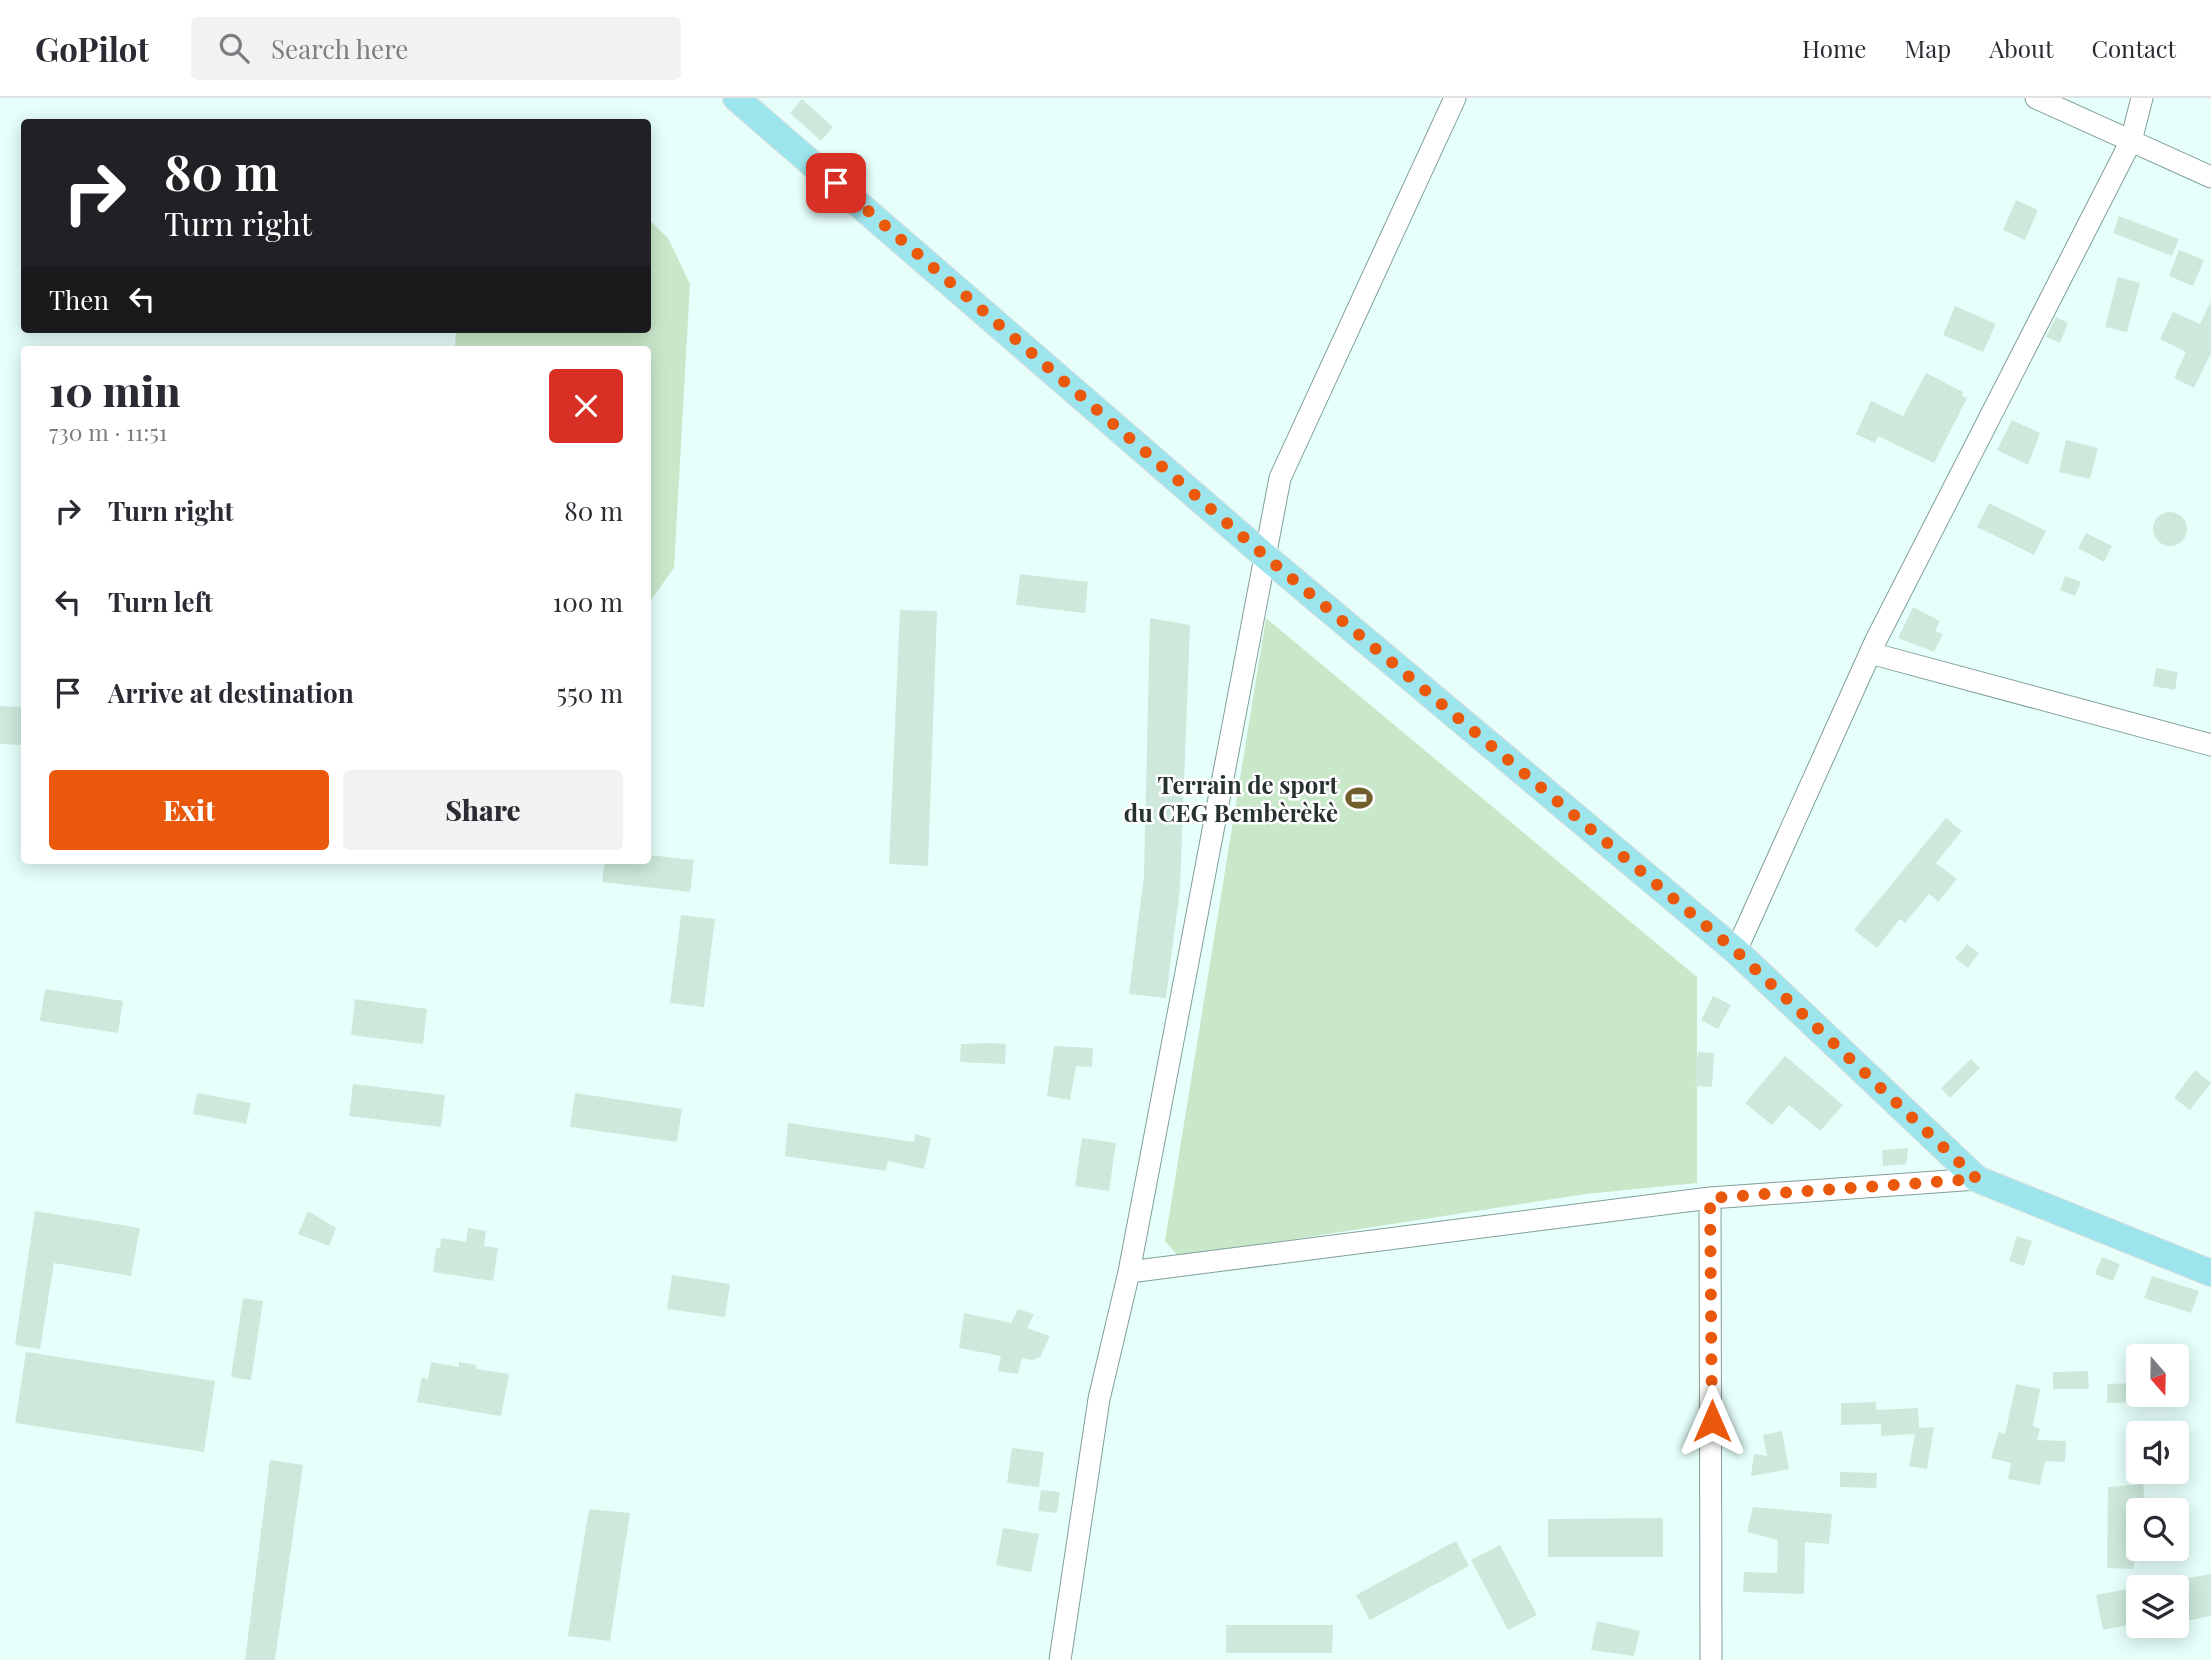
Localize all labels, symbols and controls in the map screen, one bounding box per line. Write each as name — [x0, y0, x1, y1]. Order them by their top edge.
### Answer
search box — [191, 17, 681, 80]
text: GoPilot — [35, 26, 149, 70]
icon: search — [215, 29, 253, 67]
text: Search here — [271, 31, 408, 66]
text: Home — [1802, 32, 1866, 64]
text: Map — [1904, 32, 1951, 64]
text: About — [1989, 32, 2053, 64]
text: Contact — [2091, 32, 2176, 64]
text: 80 m — [164, 138, 279, 203]
icon: right — [49, 147, 140, 238]
pin — [806, 153, 866, 213]
icon: arrive — [817, 164, 855, 202]
text: Turn right — [164, 201, 312, 244]
icon: left — [123, 280, 161, 318]
text: Then — [49, 282, 109, 317]
text: 10 min — [49, 362, 180, 418]
button: close — [549, 369, 623, 443]
text: 730 m · 11:51 — [49, 416, 167, 447]
icon: right — [49, 492, 87, 530]
text: Turn right — [108, 493, 234, 528]
text: 80 m — [564, 493, 623, 528]
icon: left — [49, 583, 87, 621]
text: Turn left — [108, 584, 213, 619]
text: 100 m — [553, 584, 623, 619]
icon: arrive — [49, 674, 87, 712]
text: Arrive at destination — [108, 675, 354, 710]
text: 550 m — [556, 675, 623, 710]
place label: Terrain de sport du CEG Bembèrèkè — [1124, 768, 1339, 828]
button: Exit — [49, 770, 329, 850]
button: Share — [343, 770, 623, 850]
sports icon: Terrain de sport du CEG Bembèrèkè — [1344, 783, 1374, 813]
north arrow — [2126, 1344, 2189, 1407]
map controls — [2126, 1344, 2189, 1638]
position arrow — [1675, 1384, 1749, 1458]
button: sound — [2126, 1421, 2189, 1484]
button: search — [2126, 1498, 2189, 1561]
button: layers — [2126, 1575, 2189, 1638]

